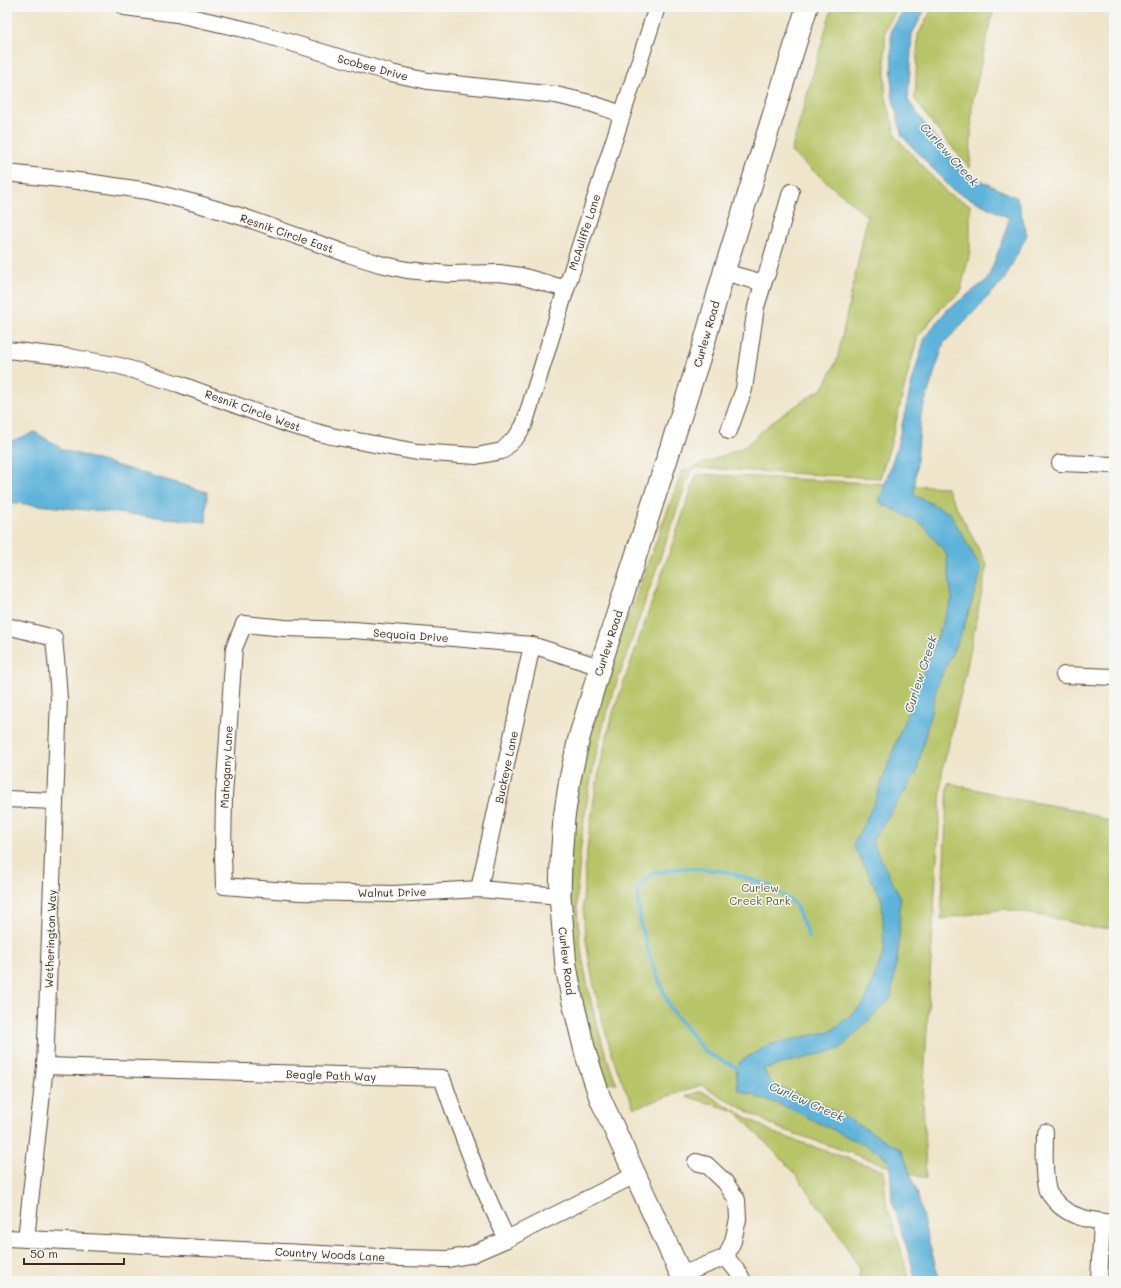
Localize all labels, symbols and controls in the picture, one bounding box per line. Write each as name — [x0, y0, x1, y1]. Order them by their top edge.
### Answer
street label: Scobee Drive — [336, 50, 410, 84]
water label: Curlew Creek — [917, 119, 983, 190]
street label: McAuliffe Lane — [565, 192, 603, 272]
street label: Resnik Circle East — [238, 210, 336, 256]
street label: Curlew Road — [689, 299, 723, 369]
street label: Resnik Circle West — [203, 386, 303, 434]
street label: Curlew Road — [590, 608, 626, 678]
street label: Sequoia Drive — [373, 625, 449, 645]
water label: Curlew Creek — [900, 633, 940, 715]
street label: Mahogany Lane — [216, 725, 236, 809]
street label: Buckeye Lane — [491, 729, 521, 805]
park label: Curlew Creek Park — [729, 880, 791, 908]
street label: Walnut Drive — [357, 884, 427, 900]
street label: Wetherington Way — [41, 889, 59, 989]
street label: Curlew Road — [555, 926, 579, 996]
street label: Beagle Path Way — [286, 1066, 377, 1084]
water label: Curlew Creek — [767, 1077, 848, 1125]
scale bar — [24, 1240, 124, 1266]
street label: Country Woods Lane — [275, 1244, 386, 1264]
text: 50 m — [30, 1245, 58, 1261]

